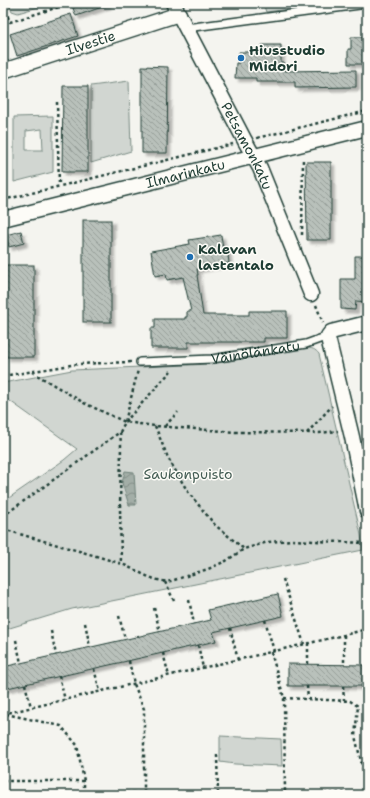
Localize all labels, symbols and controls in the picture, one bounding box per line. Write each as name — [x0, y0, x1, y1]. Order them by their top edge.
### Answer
street label: Ilvestie — [64, 26, 118, 59]
place label: Hiusstudio Midori — [249, 41, 325, 75]
marker: Hiusstudio Midori — [236, 53, 246, 63]
street label: Petsamonkatu — [217, 99, 277, 192]
street label: Ilmarinkatu — [144, 155, 227, 192]
place label: Kalevan lastentalo — [198, 240, 274, 274]
marker: Kalevan lastentalo — [185, 252, 195, 262]
street label: Väinölänkatu — [210, 336, 301, 368]
park label: Saukonpuisto — [144, 465, 232, 483]

